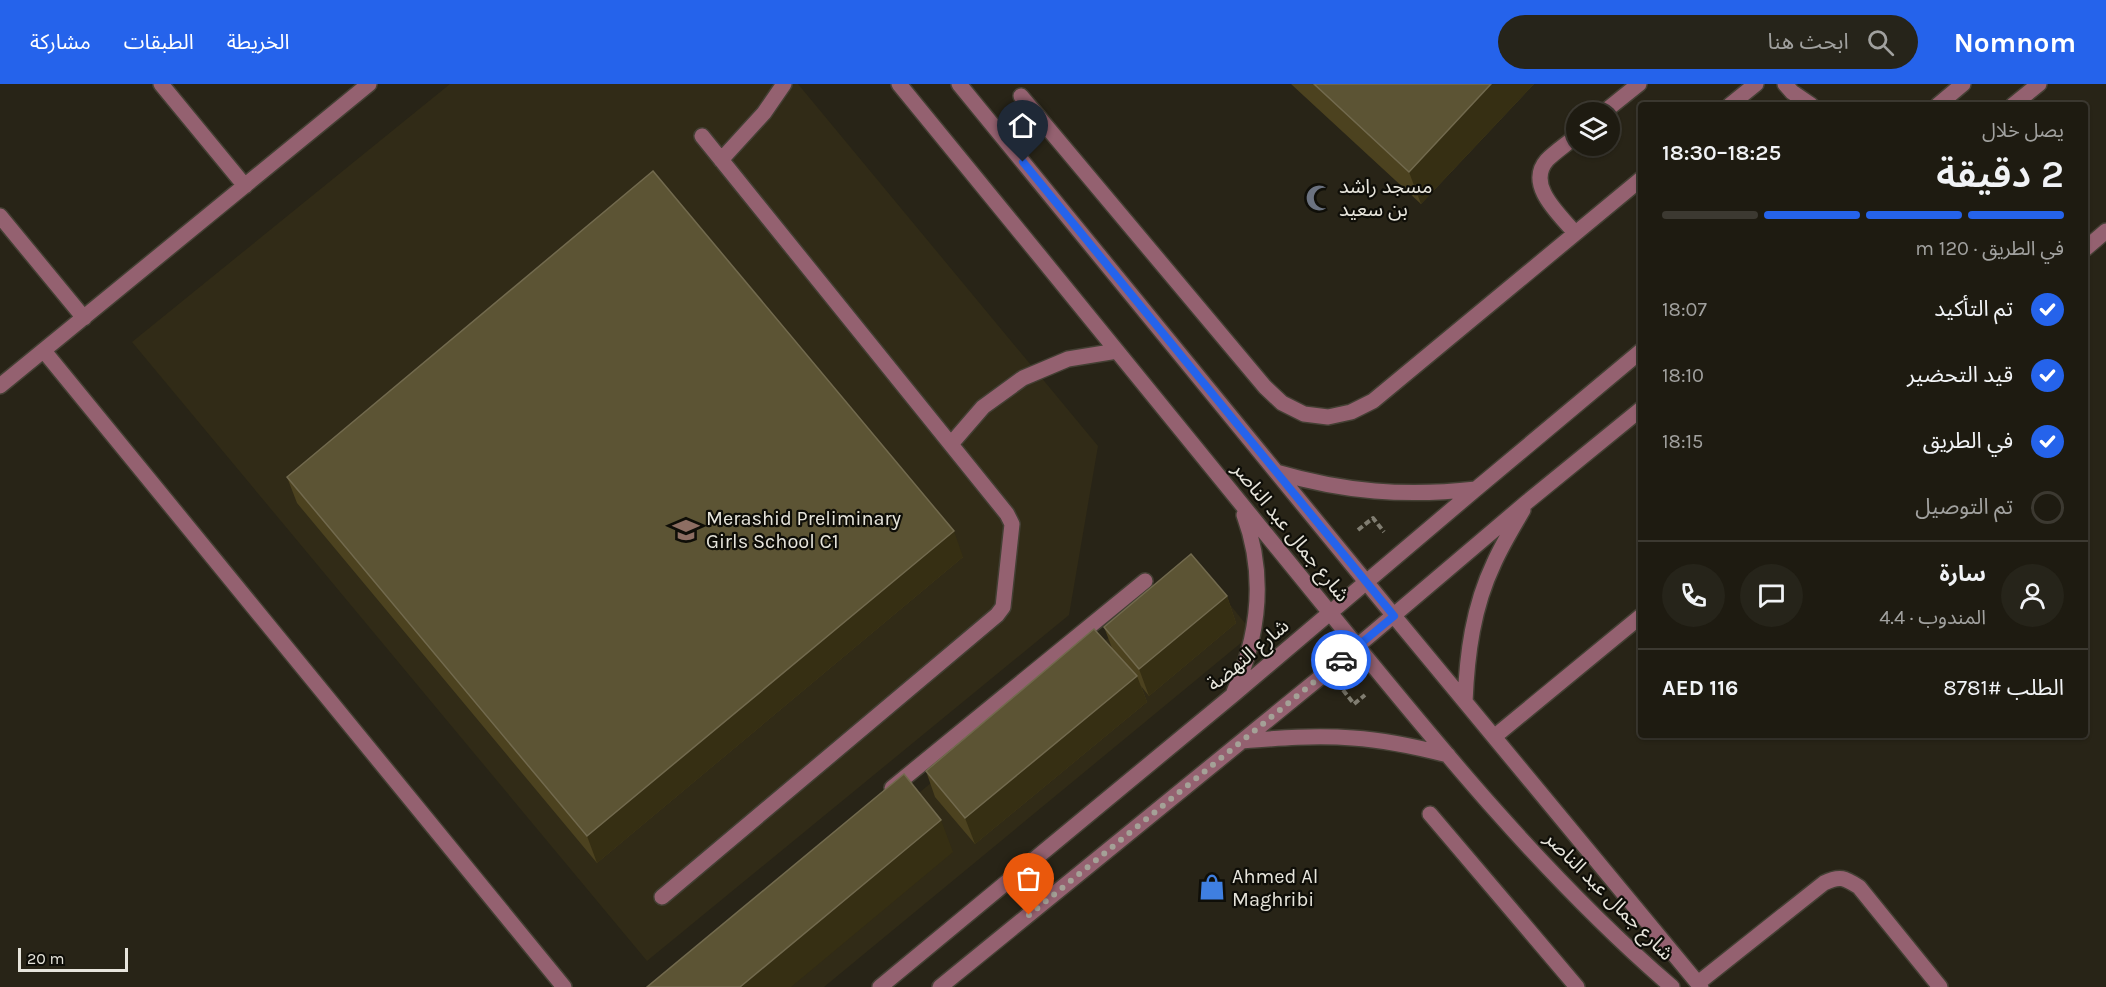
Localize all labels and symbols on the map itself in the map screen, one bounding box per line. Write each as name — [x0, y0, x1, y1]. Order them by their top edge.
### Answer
pin — [997, 100, 1048, 162]
place label: مسجد راشد بن سعيد — [1339, 175, 1433, 221]
mosque icon: مسجد راشد بن سعيد — [1304, 183, 1334, 213]
street label: شارع جمال عبد الناصر — [1225, 457, 1354, 608]
place label: Merashid Preliminary Girls School C1 — [706, 507, 901, 553]
school or university icon: Merashid Preliminary Girls School C1 — [671, 515, 701, 545]
street label: شارع النهضة — [1203, 614, 1295, 698]
courier — [1311, 630, 1371, 690]
street label: شارع جمال عبد الناصر — [1537, 826, 1678, 967]
pin — [1003, 853, 1054, 915]
place label: Ahmed Al Maghribi — [1232, 865, 1318, 911]
shop icon: Ahmed Al Maghribi — [1197, 872, 1227, 902]
scale bar — [18, 945, 128, 972]

